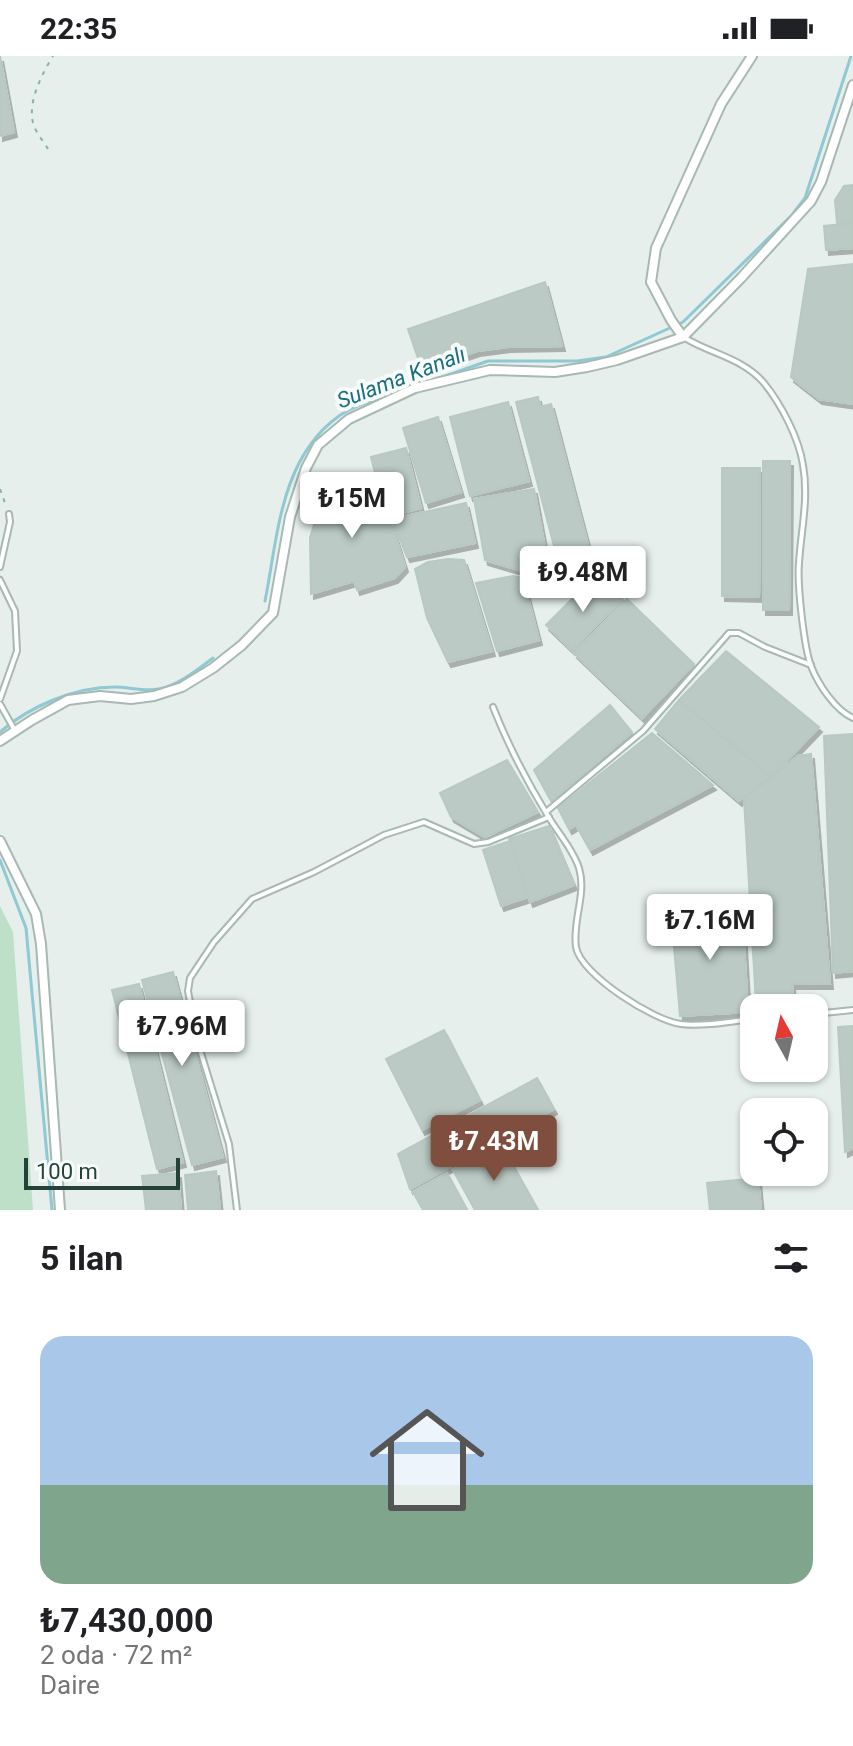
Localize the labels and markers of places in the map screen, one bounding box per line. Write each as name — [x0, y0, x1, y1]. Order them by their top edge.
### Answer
pin: ₺15M — [305, 472, 399, 540]
pin: ₺9.48M — [518, 546, 648, 614]
pin: ₺7.16M — [645, 894, 775, 962]
pin: ₺7.96M — [117, 1000, 247, 1068]
pin: ₺7.43M — [429, 1115, 559, 1183]

